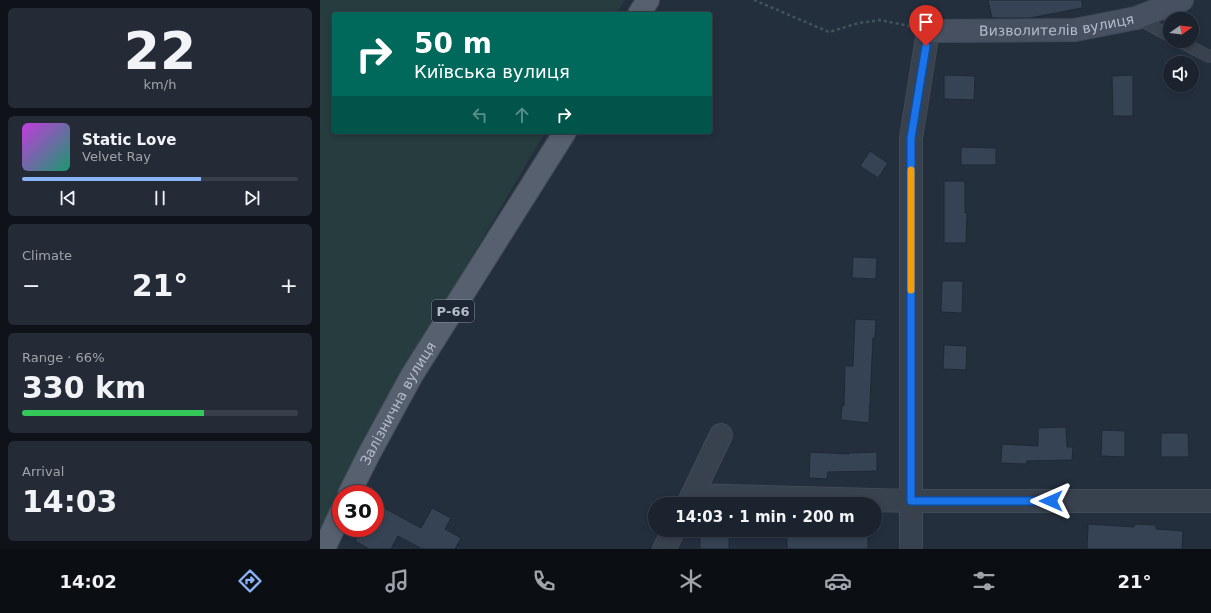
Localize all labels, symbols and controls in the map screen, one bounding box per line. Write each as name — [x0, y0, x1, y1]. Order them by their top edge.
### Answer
pin — [909, 5, 943, 46]
icon: arrive — [915, 11, 937, 33]
street label: Визволителів вулиця — [979, 11, 1135, 39]
north arrow — [1163, 12, 1199, 48]
map controls — [1163, 12, 1199, 92]
text: 22 — [124, 21, 196, 81]
text: 50 m — [414, 27, 492, 60]
icon: right — [348, 28, 400, 80]
button: sound — [1163, 56, 1199, 92]
text: Київська вулиця — [414, 61, 570, 82]
text: km/h — [144, 77, 176, 92]
icon: left — [469, 104, 491, 126]
icon: ahead — [511, 104, 533, 126]
icon: right — [553, 104, 575, 126]
text: Static Love — [82, 131, 176, 149]
text: Velvet Ray — [82, 149, 151, 164]
icon: previous — [57, 187, 79, 209]
icon: pause — [149, 187, 171, 209]
icon: next — [241, 187, 263, 209]
text: Climate — [22, 248, 72, 263]
text: 21° — [132, 268, 188, 303]
text: − — [22, 273, 40, 298]
text: + — [280, 273, 298, 298]
road number: Р-66 — [432, 300, 474, 322]
street label: Залізнична вулиця — [357, 339, 439, 468]
text: Range · 66% — [22, 350, 105, 365]
text: 330 km — [22, 370, 146, 405]
text: Arrival — [22, 464, 64, 479]
position arrow — [1030, 480, 1072, 522]
text: 14:03 — [22, 484, 118, 519]
speed limit sign: 30 — [332, 485, 384, 537]
text: 14:03 · 1 min · 200 m — [675, 508, 855, 526]
icon: directions — [236, 567, 264, 595]
icon: music — [383, 567, 411, 595]
icon: phone — [530, 567, 558, 595]
icon: climate — [677, 567, 705, 595]
icon: car — [824, 567, 852, 595]
icon: filters — [970, 567, 998, 595]
text: 14:02 — [59, 571, 117, 592]
text: 21° — [1117, 571, 1152, 592]

